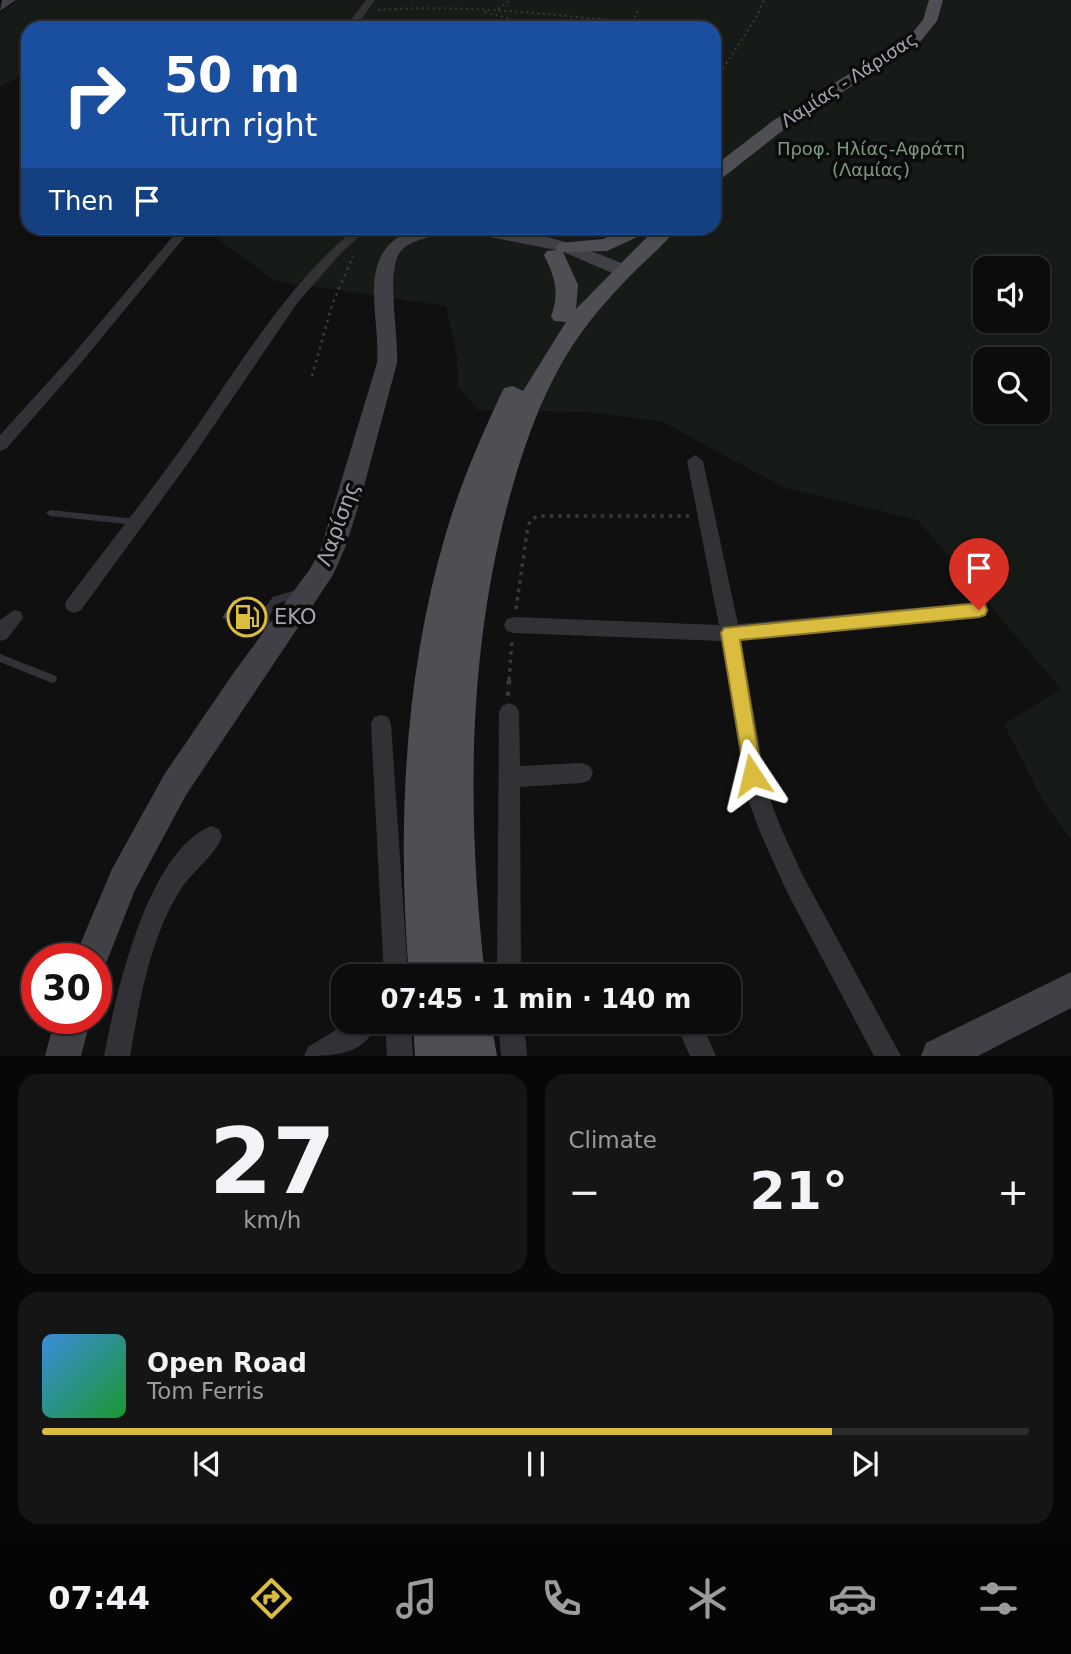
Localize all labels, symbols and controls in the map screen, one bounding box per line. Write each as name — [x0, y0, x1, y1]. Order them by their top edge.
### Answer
street label: Λαμίας - Λάρισας — [777, 28, 921, 131]
text: 50 m — [164, 47, 300, 104]
icon: right — [49, 49, 140, 140]
text: Turn right — [164, 106, 317, 144]
park label: Προφ. Ηλίας-Αφράτη (Λαμίας) — [777, 138, 965, 180]
icon: arrive — [128, 182, 166, 220]
text: Then — [49, 186, 114, 216]
map controls — [973, 256, 1050, 424]
button: sound — [973, 256, 1050, 333]
button: search — [973, 347, 1050, 424]
street label: Λαρίσης — [312, 479, 364, 569]
pin — [949, 538, 1009, 610]
icon: arrive — [960, 549, 998, 587]
fuel station icon: EKO — [226, 596, 268, 638]
place label: EKO — [274, 605, 316, 629]
position arrow — [715, 738, 789, 812]
speed limit sign: 30 — [21, 943, 112, 1034]
text: 07:45 · 1 min · 140 m — [381, 984, 691, 1014]
text: 27 — [209, 1109, 336, 1214]
text: Climate — [569, 1127, 657, 1153]
text: 21° — [750, 1161, 848, 1221]
text: − — [569, 1170, 600, 1214]
text: + — [997, 1170, 1029, 1214]
text: km/h — [243, 1207, 301, 1233]
text: Open Road — [147, 1348, 307, 1378]
text: Tom Ferris — [147, 1378, 264, 1404]
icon: previous — [188, 1445, 226, 1483]
icon: pause — [517, 1445, 555, 1483]
icon: next — [846, 1445, 884, 1483]
icon: directions — [247, 1574, 296, 1623]
icon: music — [392, 1574, 441, 1623]
icon: phone — [537, 1574, 586, 1623]
icon: climate — [683, 1574, 732, 1623]
icon: car — [828, 1574, 877, 1623]
icon: filters — [974, 1574, 1023, 1623]
text: 07:44 — [48, 1579, 150, 1617]

